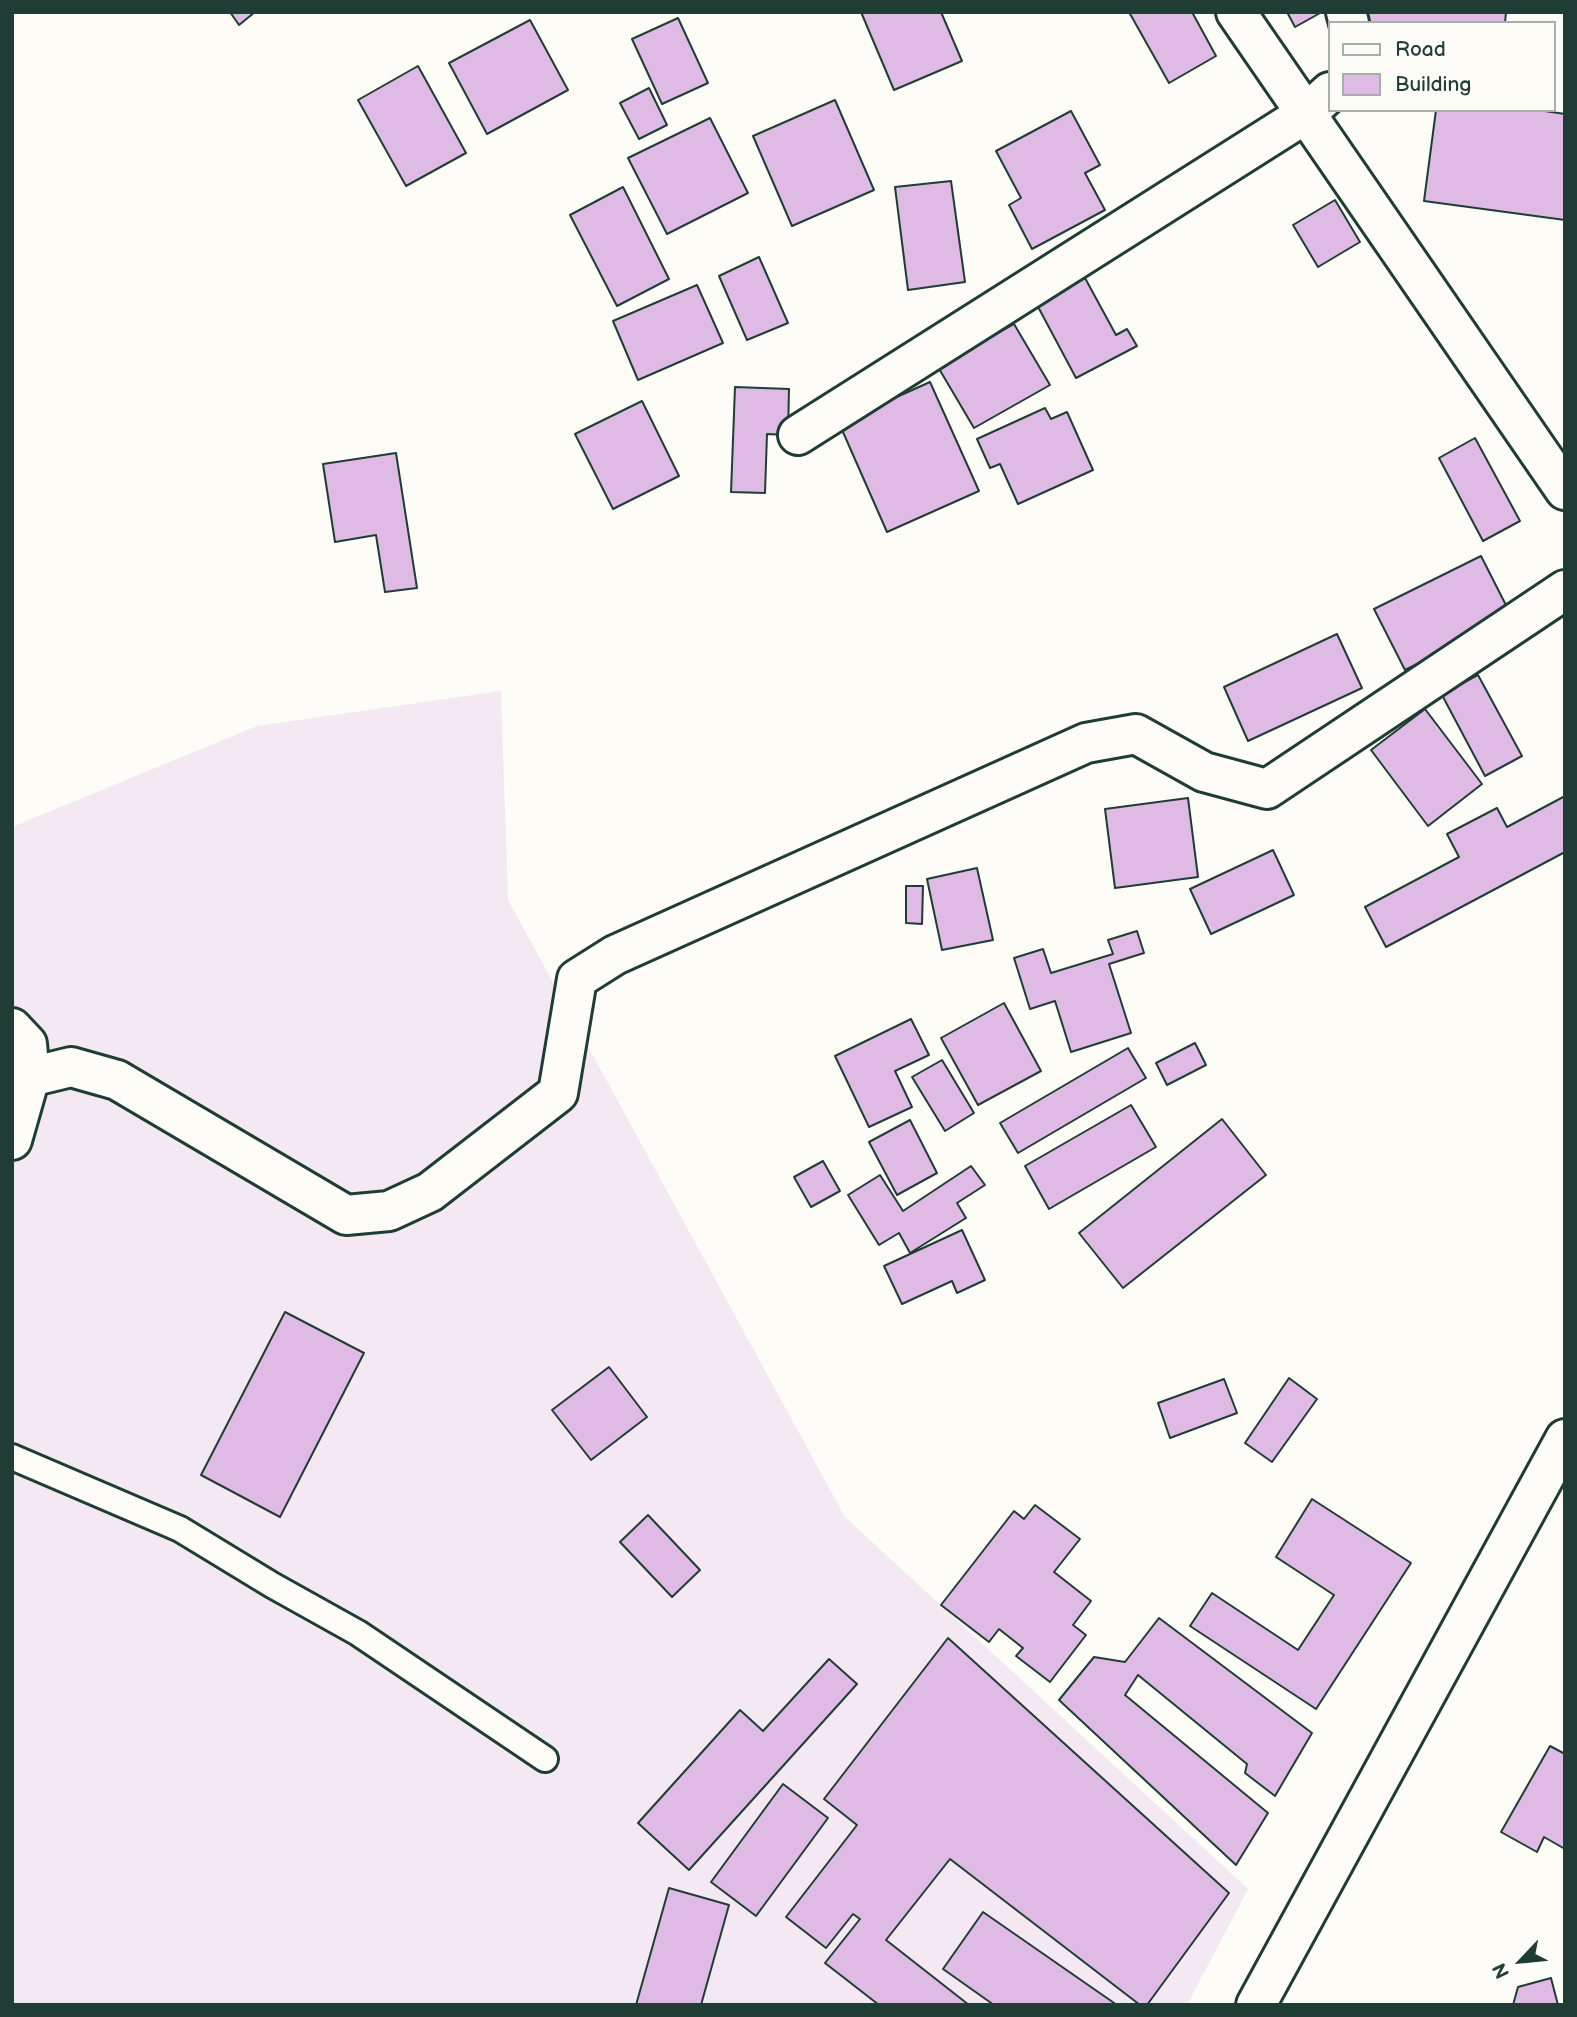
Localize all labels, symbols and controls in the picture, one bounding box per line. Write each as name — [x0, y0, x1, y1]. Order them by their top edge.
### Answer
legend — [1328, 21, 1556, 112]
text: Road — [1395, 37, 1446, 62]
text: Building — [1395, 72, 1471, 97]
north arrow — [1486, 1926, 1556, 1996]
text: N — [1488, 1959, 1515, 1982]

